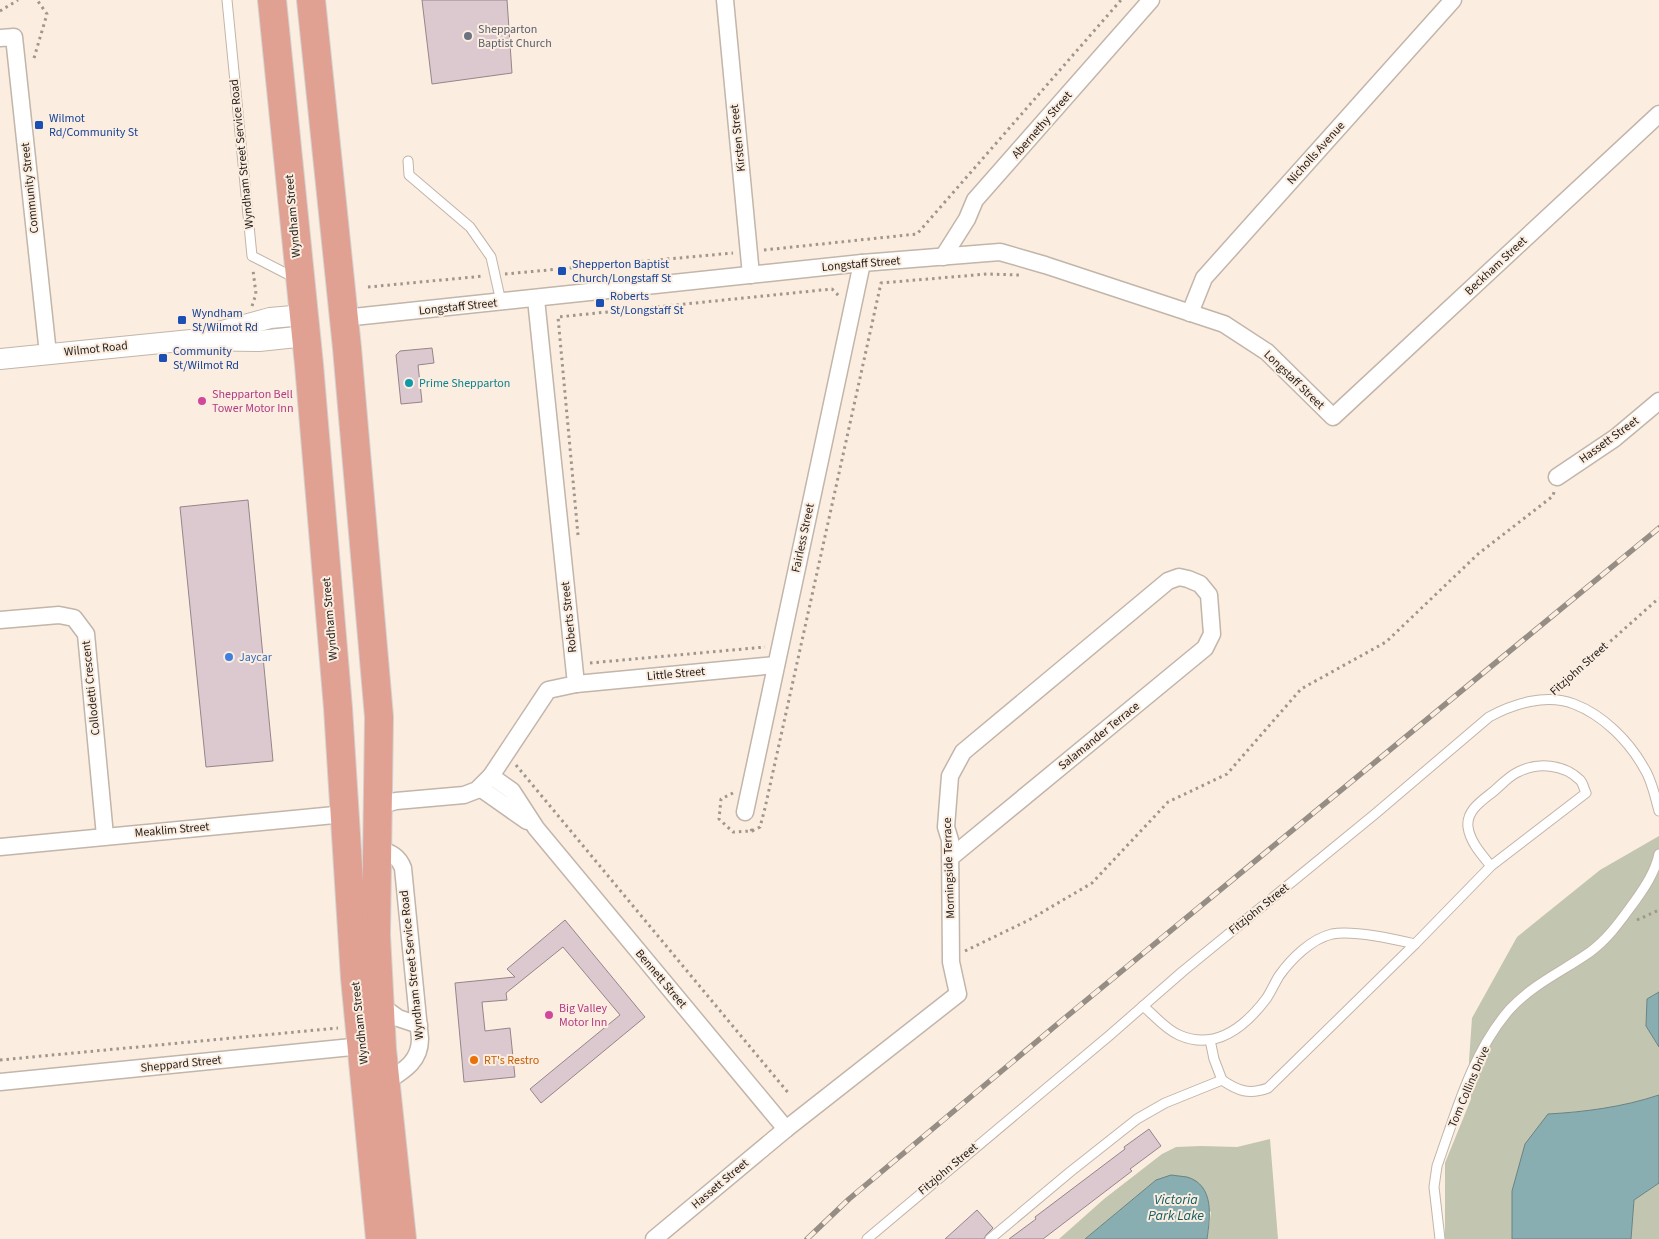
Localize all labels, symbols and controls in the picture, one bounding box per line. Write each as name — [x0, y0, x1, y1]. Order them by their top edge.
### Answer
place label: Shepparton Baptist Church — [478, 21, 552, 52]
marker: Shepparton Baptist Church — [462, 30, 474, 42]
street label: Wyndham Street Service Road — [226, 78, 258, 230]
street label: Abernethy Street — [1008, 88, 1076, 162]
street label: Kirsten Street — [726, 103, 750, 173]
place label: Wilmot Rd/Community St — [49, 110, 138, 141]
street label: Nicholls Avenue — [1283, 118, 1349, 188]
marker: Wilmot Rd/Community St — [33, 119, 45, 131]
street label: Community Street — [17, 142, 43, 234]
street label: Wyndham Street — [281, 174, 305, 258]
street label: Beckham Street — [1461, 233, 1531, 299]
street label: Longstaff Street — [821, 252, 901, 276]
place label: Shepperton Baptist Church/Longstaff St — [572, 256, 671, 287]
marker: Shepperton Baptist Church/Longstaff St — [556, 265, 568, 277]
place label: Roberts St/Longstaff St — [610, 288, 683, 319]
street label: Longstaff Street — [418, 294, 498, 320]
marker: Roberts St/Longstaff St — [594, 297, 606, 309]
place label: Wyndham St/Wilmot Rd — [192, 305, 258, 336]
marker: Wyndham St/Wilmot Rd — [176, 314, 188, 326]
street label: Wilmot Road — [63, 337, 129, 361]
place label: Community St/Wilmot Rd — [173, 343, 239, 374]
street label: Longstaff Street — [1260, 347, 1328, 413]
marker: Community St/Wilmot Rd — [157, 352, 169, 364]
place label: Prime Shepparton — [419, 375, 510, 392]
marker: Prime Shepparton — [403, 377, 415, 389]
place label: Shepparton Bell Tower Motor Inn — [212, 386, 293, 417]
marker: Shepparton Bell Tower Motor Inn — [196, 395, 208, 407]
street label: Hassett Street — [1576, 413, 1642, 467]
street label: Fairless Street — [787, 502, 819, 574]
street label: Wyndham Street — [318, 577, 342, 661]
street label: Roberts Street — [557, 581, 581, 653]
street label: Fitzjohn Street — [1546, 638, 1612, 700]
street label: Collodetti Crescent — [78, 640, 104, 736]
place label: Jaycar — [239, 649, 273, 666]
marker: Jaycar — [223, 651, 235, 663]
street label: Little Street — [646, 663, 706, 685]
street label: Salamander Terrace — [1055, 698, 1143, 774]
street label: Morningside Terrace — [939, 817, 959, 919]
street label: Meaklim Street — [134, 818, 210, 842]
street label: Fitzjohn Street — [1225, 879, 1293, 939]
street label: Wyndham Street Service Road — [396, 889, 428, 1041]
street label: Bennett Street — [631, 946, 691, 1012]
street label: Wyndham Street — [347, 981, 373, 1065]
place label: Big Valley Motor Inn — [559, 1000, 608, 1031]
marker: Big Valley Motor Inn — [543, 1009, 555, 1021]
street label: Tom Collins Drive — [1444, 1044, 1494, 1130]
street label: Sheppard Street — [140, 1051, 222, 1077]
place label: RT's Restro — [484, 1052, 539, 1069]
marker: RT's Restro — [468, 1054, 480, 1066]
street label: Fitzjohn Street — [915, 1139, 981, 1199]
street label: Hassett Street — [688, 1155, 752, 1213]
water label: Victoria Park Lake — [1148, 1190, 1204, 1226]

